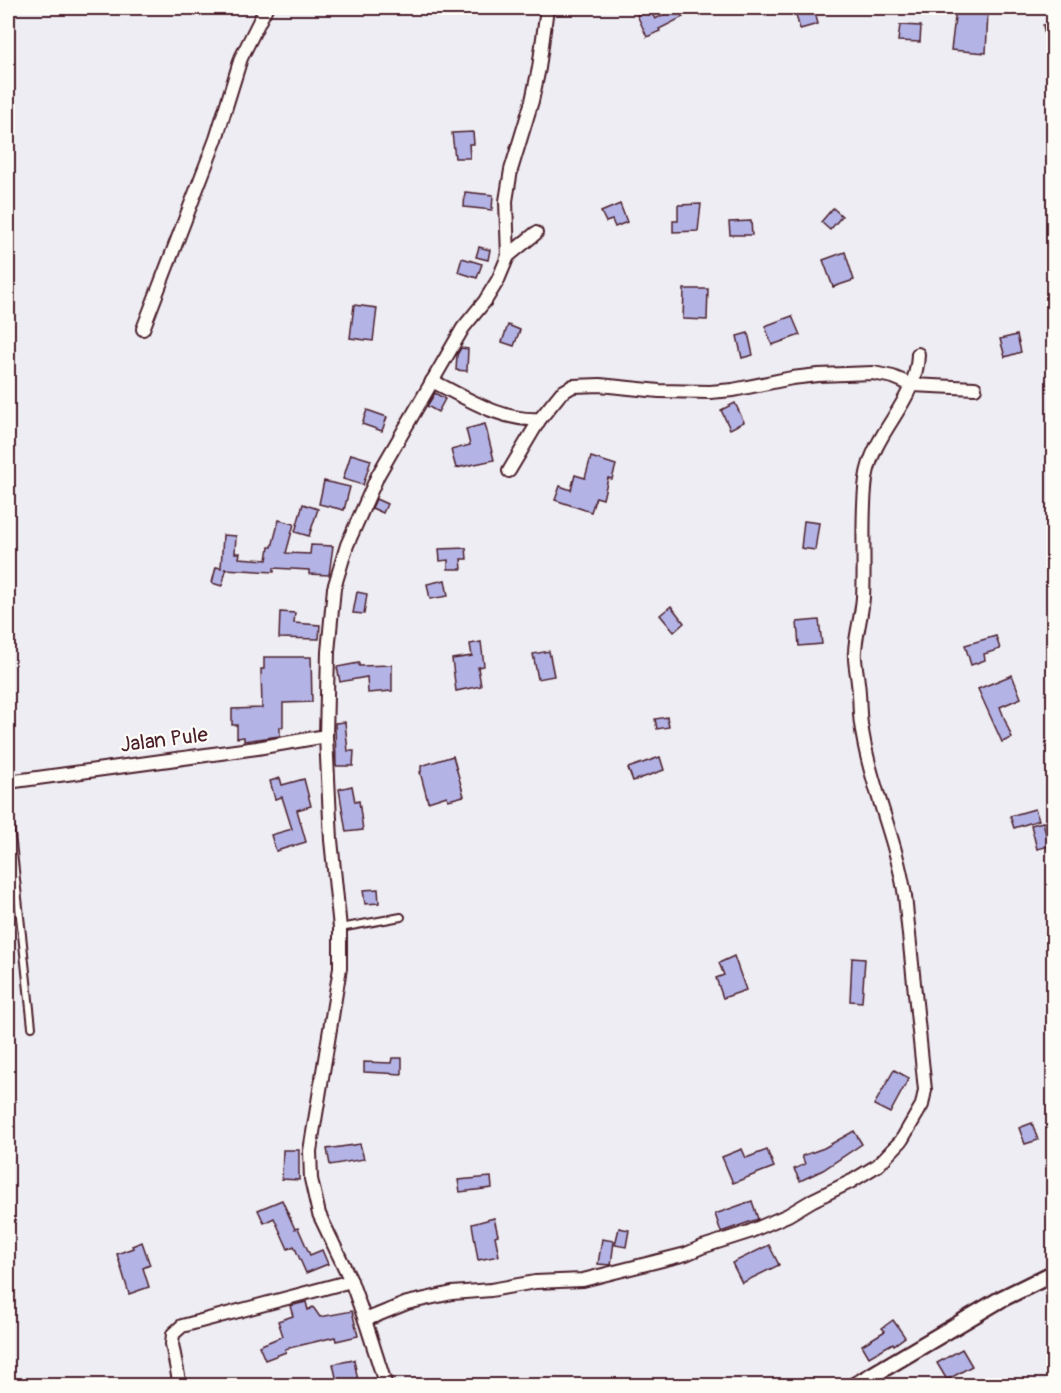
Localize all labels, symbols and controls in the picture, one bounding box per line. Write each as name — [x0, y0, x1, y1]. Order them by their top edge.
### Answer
street label: Jalan Pule — [119, 721, 210, 759]

